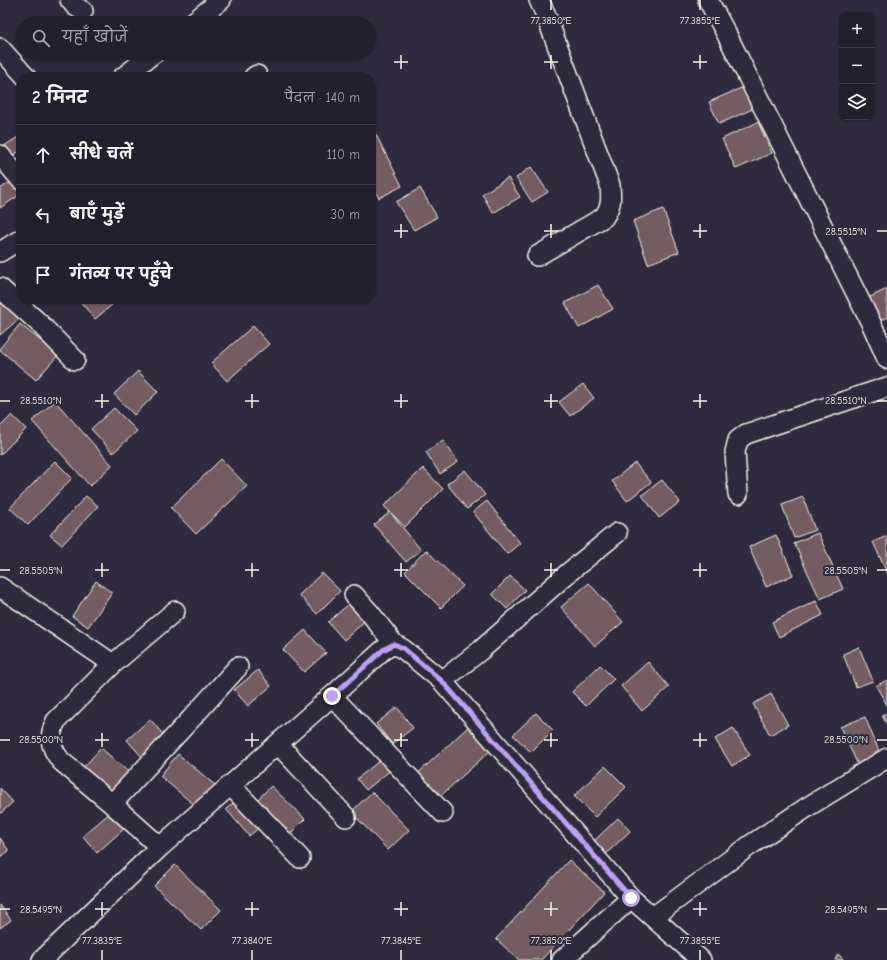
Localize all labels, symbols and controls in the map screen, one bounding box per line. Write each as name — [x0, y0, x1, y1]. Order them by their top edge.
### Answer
map controls — [839, 12, 875, 120]
button: + — [839, 12, 875, 48]
text: 77.3850°E — [530, 15, 572, 27]
text: 77.3855°E — [680, 15, 720, 27]
search box — [16, 16, 376, 60]
icon: search — [30, 27, 52, 49]
text: यहाँ खोजें — [62, 28, 128, 46]
button: − — [839, 48, 875, 84]
button: layers — [839, 84, 875, 120]
text: 2 मिनट — [32, 88, 88, 107]
text: पैदल · 140 m — [285, 90, 360, 105]
icon: ahead — [32, 144, 54, 166]
text: सीधे चलें — [70, 145, 133, 163]
text: 110 m — [327, 147, 360, 162]
icon: left — [32, 204, 54, 226]
text: बाएँ मुड़ें — [70, 205, 124, 223]
text: 30 m — [330, 207, 360, 222]
text: 28.5515°N — [825, 226, 867, 238]
icon: arrive — [32, 264, 54, 286]
text: गंतव्य पर पहुँचे — [70, 265, 172, 283]
text: 28.5510°N — [20, 395, 62, 407]
text: 28.5510°N — [825, 395, 867, 407]
text: 28.5505°N — [19, 565, 63, 577]
text: 28.5505°N — [824, 565, 868, 577]
route end — [323, 687, 341, 705]
text: 28.5500°N — [19, 734, 63, 746]
text: 28.5500°N — [824, 734, 868, 746]
route start — [622, 889, 640, 907]
text: 28.5495°N — [20, 904, 62, 916]
text: 28.5495°N — [825, 904, 867, 916]
text: 77.3835°E — [82, 935, 122, 947]
text: 77.3840°E — [232, 935, 272, 947]
text: 77.3845°E — [381, 935, 421, 947]
text: 77.3850°E — [530, 935, 572, 947]
text: 77.3855°E — [680, 935, 720, 947]

